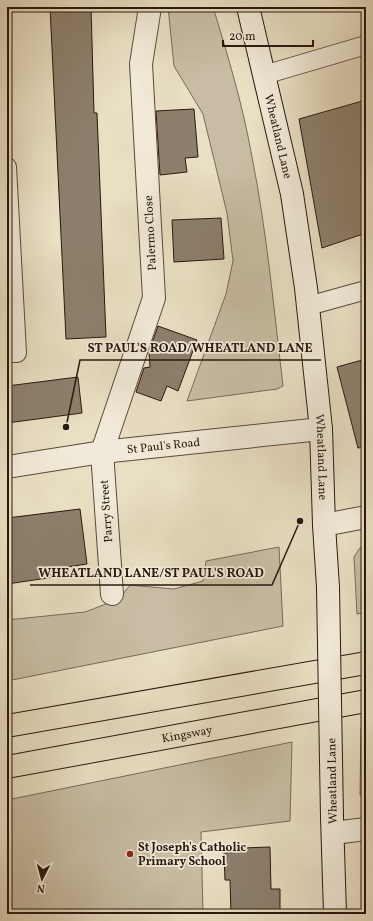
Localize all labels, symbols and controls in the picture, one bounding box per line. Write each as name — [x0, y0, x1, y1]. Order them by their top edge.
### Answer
scale bar — [223, 22, 313, 48]
text: 20 m — [229, 29, 256, 45]
street label: Wheatland Lane — [260, 93, 295, 181]
street label: Palermo Close — [141, 195, 161, 271]
callout: ST PAUL'S ROAD/WHEATLAND LANE — [80, 335, 321, 360]
text: ST PAUL'S ROAD/WHEATLAND LANE — [87, 340, 313, 358]
street label: Wheatland Lane — [310, 413, 330, 501]
street label: St Paul's Road — [126, 435, 201, 458]
street label: Parry Street — [97, 479, 117, 543]
callout: WHEATLAND LANE/ST PAUL'S ROAD — [30, 560, 272, 585]
text: WHEATLAND LANE/ST PAUL'S ROAD — [38, 565, 264, 583]
street label: Kingsway — [160, 722, 214, 747]
street label: Wheatland Lane — [324, 737, 342, 824]
place label: St Joseph's Catholic Primary School — [138, 840, 247, 870]
marker: St Joseph's Catholic Primary School — [125, 849, 135, 859]
north arrow — [22, 859, 62, 899]
text: N — [36, 880, 46, 895]

